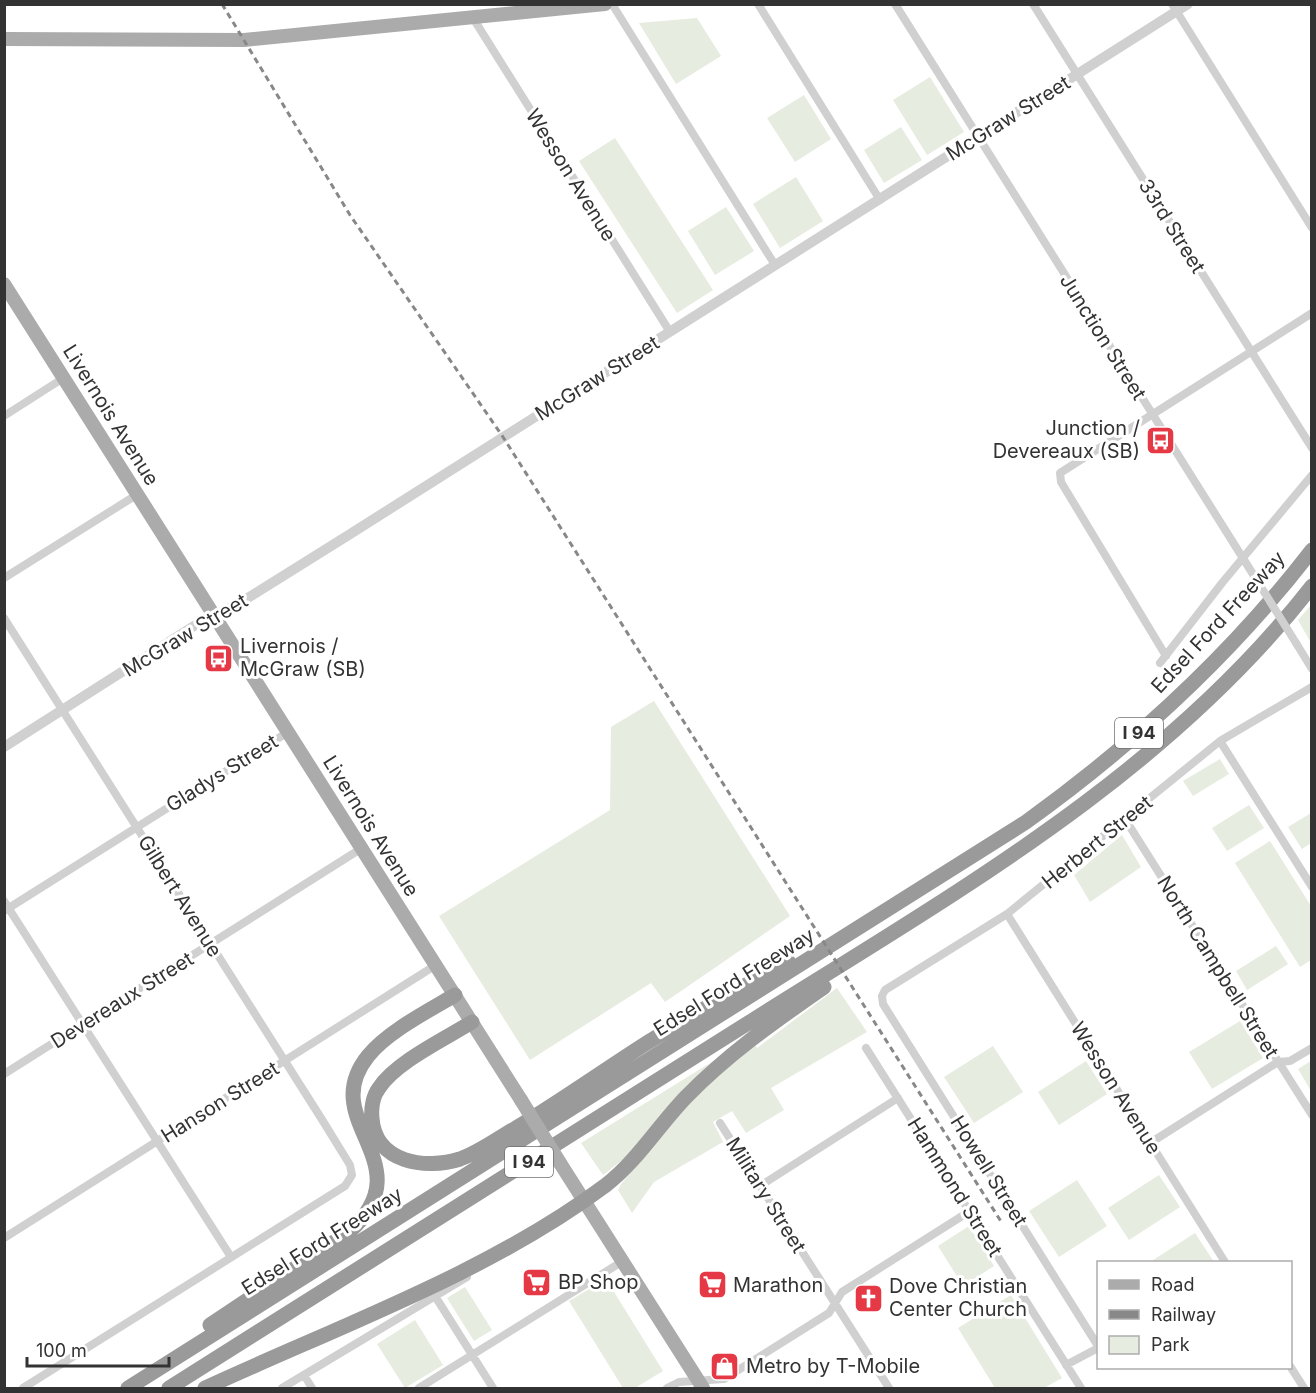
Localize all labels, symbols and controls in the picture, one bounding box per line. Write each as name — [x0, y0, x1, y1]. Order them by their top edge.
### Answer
street label: McGraw Street — [942, 70, 1075, 166]
street label: Wesson Avenue — [521, 105, 621, 245]
street label: 33rd Street — [1134, 175, 1211, 278]
street label: Junction Street — [1055, 270, 1152, 405]
street label: McGraw Street — [531, 330, 664, 426]
street label: Livernois Avenue — [58, 340, 164, 490]
place label: Junction / Devereaux (SB) — [993, 416, 1140, 463]
bus stop icon: Junction / Devereaux (SB) — [1145, 424, 1177, 456]
street label: Edsel Ford Freeway — [1146, 546, 1290, 698]
street label: McGraw Street — [118, 588, 252, 682]
place label: Livernois / McGraw (SB) — [240, 634, 366, 681]
bus stop icon: Livernois / McGraw (SB) — [203, 642, 235, 674]
road number: I 94 — [1115, 718, 1163, 748]
street label: Gladys Street — [162, 729, 283, 817]
street label: Livernois Avenue — [318, 751, 424, 901]
street label: Herbert Street — [1037, 790, 1157, 894]
street label: Gilbert Avenue — [133, 831, 227, 961]
street label: North Campbell Street — [1152, 872, 1284, 1063]
street label: Edsel Ford Freeway — [649, 923, 819, 1041]
street label: Devereaux Street — [46, 946, 198, 1053]
street label: Wesson Avenue — [1066, 1018, 1166, 1158]
street label: Hanson Street — [157, 1056, 284, 1148]
street label: Howell Street — [945, 1111, 1033, 1231]
street label: Hammond Street — [903, 1113, 1008, 1261]
street label: Military Street — [721, 1133, 811, 1258]
road number: I 94 — [505, 1147, 553, 1177]
street label: Edsel Ford Freeway — [237, 1182, 407, 1300]
legend — [1097, 1261, 1292, 1369]
supermarket icon: BP Shop — [521, 1266, 553, 1298]
supermarket icon: Marathon — [696, 1269, 728, 1301]
place label: BP Shop — [558, 1270, 638, 1294]
place label: Marathon — [733, 1273, 823, 1297]
place label: Dove Christian Center Church — [889, 1274, 1027, 1321]
text: Road — [1151, 1274, 1194, 1295]
church icon: Dove Christian Center Church — [852, 1282, 884, 1314]
text: Railway — [1151, 1304, 1216, 1325]
scale bar — [27, 1330, 170, 1368]
text: Park — [1151, 1334, 1190, 1355]
text: 100 m — [36, 1340, 87, 1361]
shop icon: Metro by T-Mobile — [709, 1350, 741, 1382]
place label: Metro by T-Mobile — [746, 1354, 920, 1378]

